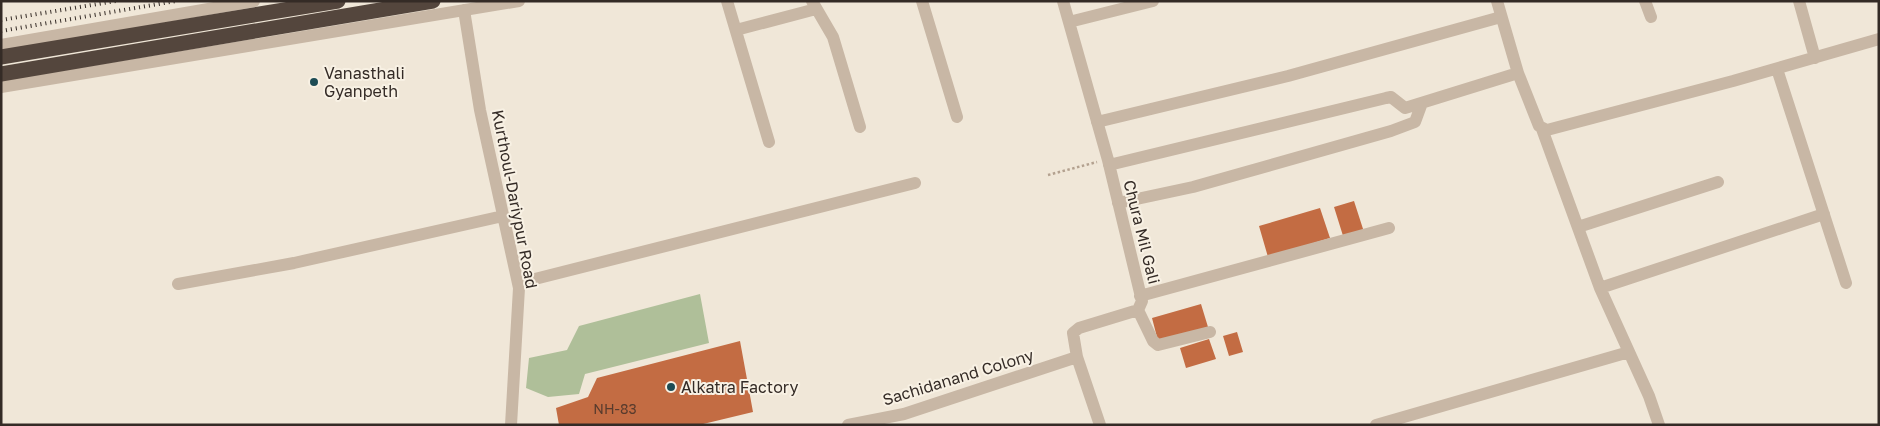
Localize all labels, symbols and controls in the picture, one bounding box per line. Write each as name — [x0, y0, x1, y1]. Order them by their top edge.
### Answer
place label: Vanasthali Gyanpeth — [324, 63, 405, 101]
marker: Vanasthali Gyanpeth — [308, 76, 320, 88]
street label: Kurthoul-Dariypur Road — [488, 108, 542, 290]
street label: Chura Mil Gali — [1119, 178, 1165, 286]
street label: Sachidanand Colony — [880, 344, 1036, 410]
place label: Alkatra Factory — [681, 377, 798, 397]
marker: Alkatra Factory — [665, 381, 677, 393]
house number: NH-83 — [593, 400, 637, 417]

